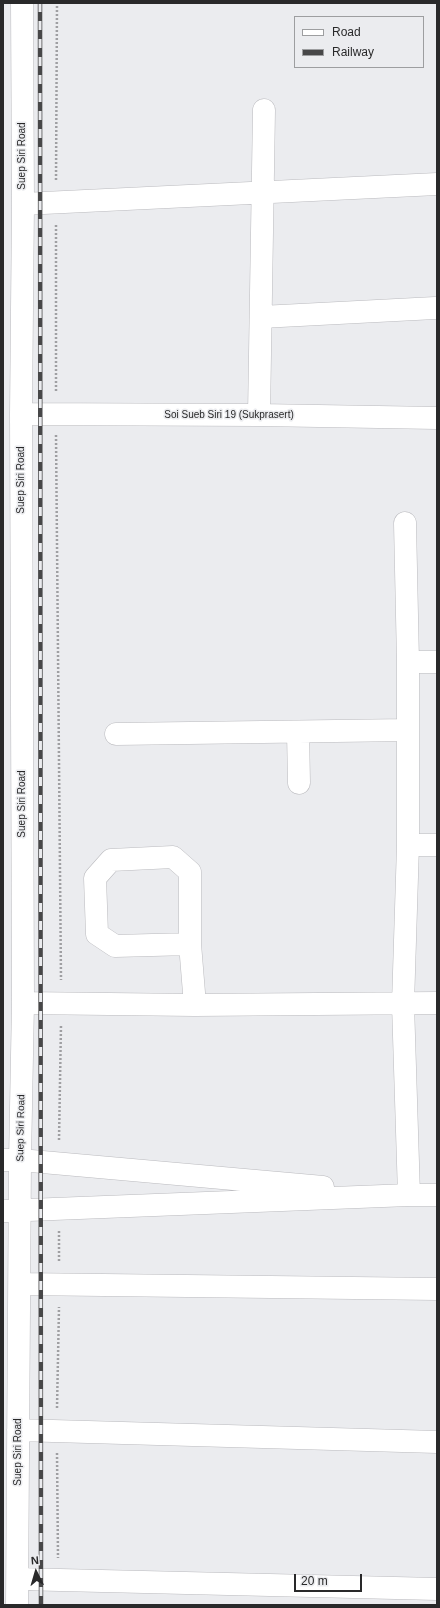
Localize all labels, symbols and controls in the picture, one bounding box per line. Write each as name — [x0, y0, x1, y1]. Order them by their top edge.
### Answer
legend — [294, 16, 424, 68]
text: Road — [332, 25, 361, 39]
text: Railway — [332, 45, 374, 59]
street label: Suep Siri Road — [16, 122, 28, 190]
street label: Soi Sueb Siri 19 (Sukprasert) — [164, 409, 294, 421]
street label: Suep Siri Road — [15, 446, 27, 514]
street label: Suep Siri Road — [16, 770, 28, 838]
street label: Suep Siri Road — [14, 1094, 28, 1162]
street label: Suep Siri Road — [12, 1418, 24, 1486]
north arrow — [16, 1552, 56, 1592]
text: N — [30, 1554, 39, 1566]
scale bar — [296, 1566, 364, 1592]
text: 20 m — [301, 1574, 328, 1588]

